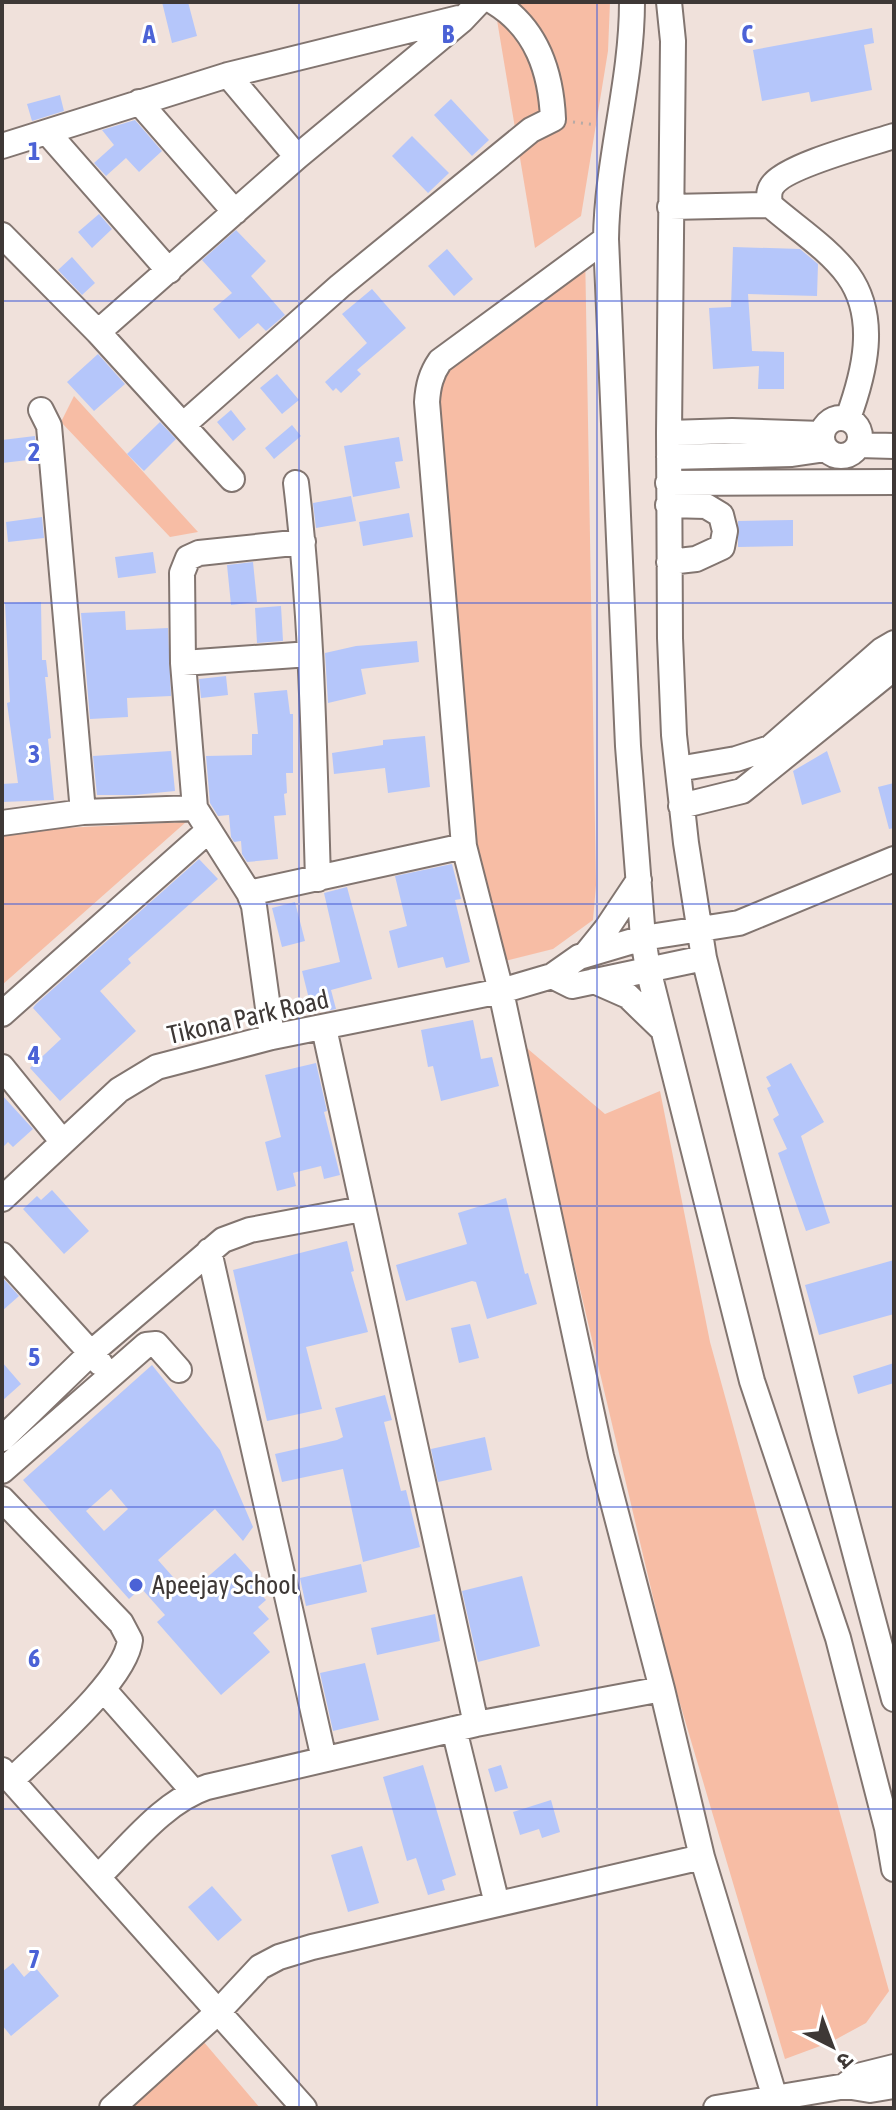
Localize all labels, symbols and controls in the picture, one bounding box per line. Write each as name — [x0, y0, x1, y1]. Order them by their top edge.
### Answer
text: A — [142, 19, 156, 49]
text: B — [442, 19, 455, 49]
text: C — [741, 19, 753, 49]
text: 1 — [28, 136, 40, 166]
text: 2 — [28, 437, 40, 467]
text: 3 — [28, 739, 40, 769]
street label: Tikona Park Road — [164, 984, 332, 1050]
text: 4 — [27, 1040, 40, 1070]
text: 5 — [28, 1342, 40, 1372]
place label: Apeejay School — [152, 1570, 297, 1600]
marker: Apeejay School — [127, 1576, 145, 1594]
text: 6 — [28, 1643, 40, 1673]
text: 7 — [28, 1944, 40, 1974]
north arrow — [792, 2006, 872, 2086]
text: उ — [831, 2047, 859, 2076]

